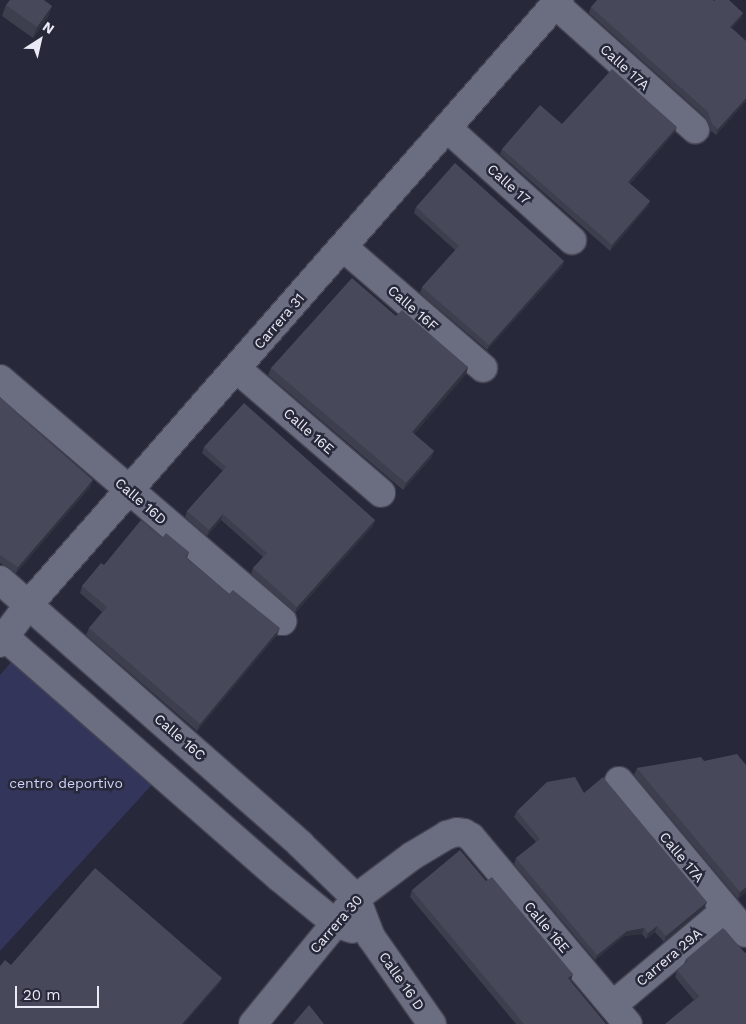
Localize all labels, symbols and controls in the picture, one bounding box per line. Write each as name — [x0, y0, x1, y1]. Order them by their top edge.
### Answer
north arrow — [15, 15, 65, 65]
text: N — [40, 18, 57, 37]
street label: Calle 17A — [597, 40, 653, 94]
street label: Calle 17 — [484, 160, 534, 208]
street label: Calle 16F — [384, 281, 442, 335]
street label: Carrera 31 — [250, 290, 308, 352]
street label: Calle 16E — [280, 404, 338, 458]
street label: Calle 16D — [112, 474, 170, 528]
street label: Calle 16C — [151, 710, 209, 764]
park label: centro deportivo — [9, 775, 123, 791]
street label: Calle 17A — [656, 828, 708, 886]
street label: Carrera 30 — [306, 891, 366, 957]
street label: Calle 16E — [521, 898, 573, 956]
street label: Carrera 29A — [633, 925, 705, 989]
street label: Calle 16 D — [376, 948, 428, 1014]
scale bar — [18, 976, 101, 1008]
text: 20 m — [23, 986, 61, 1004]

